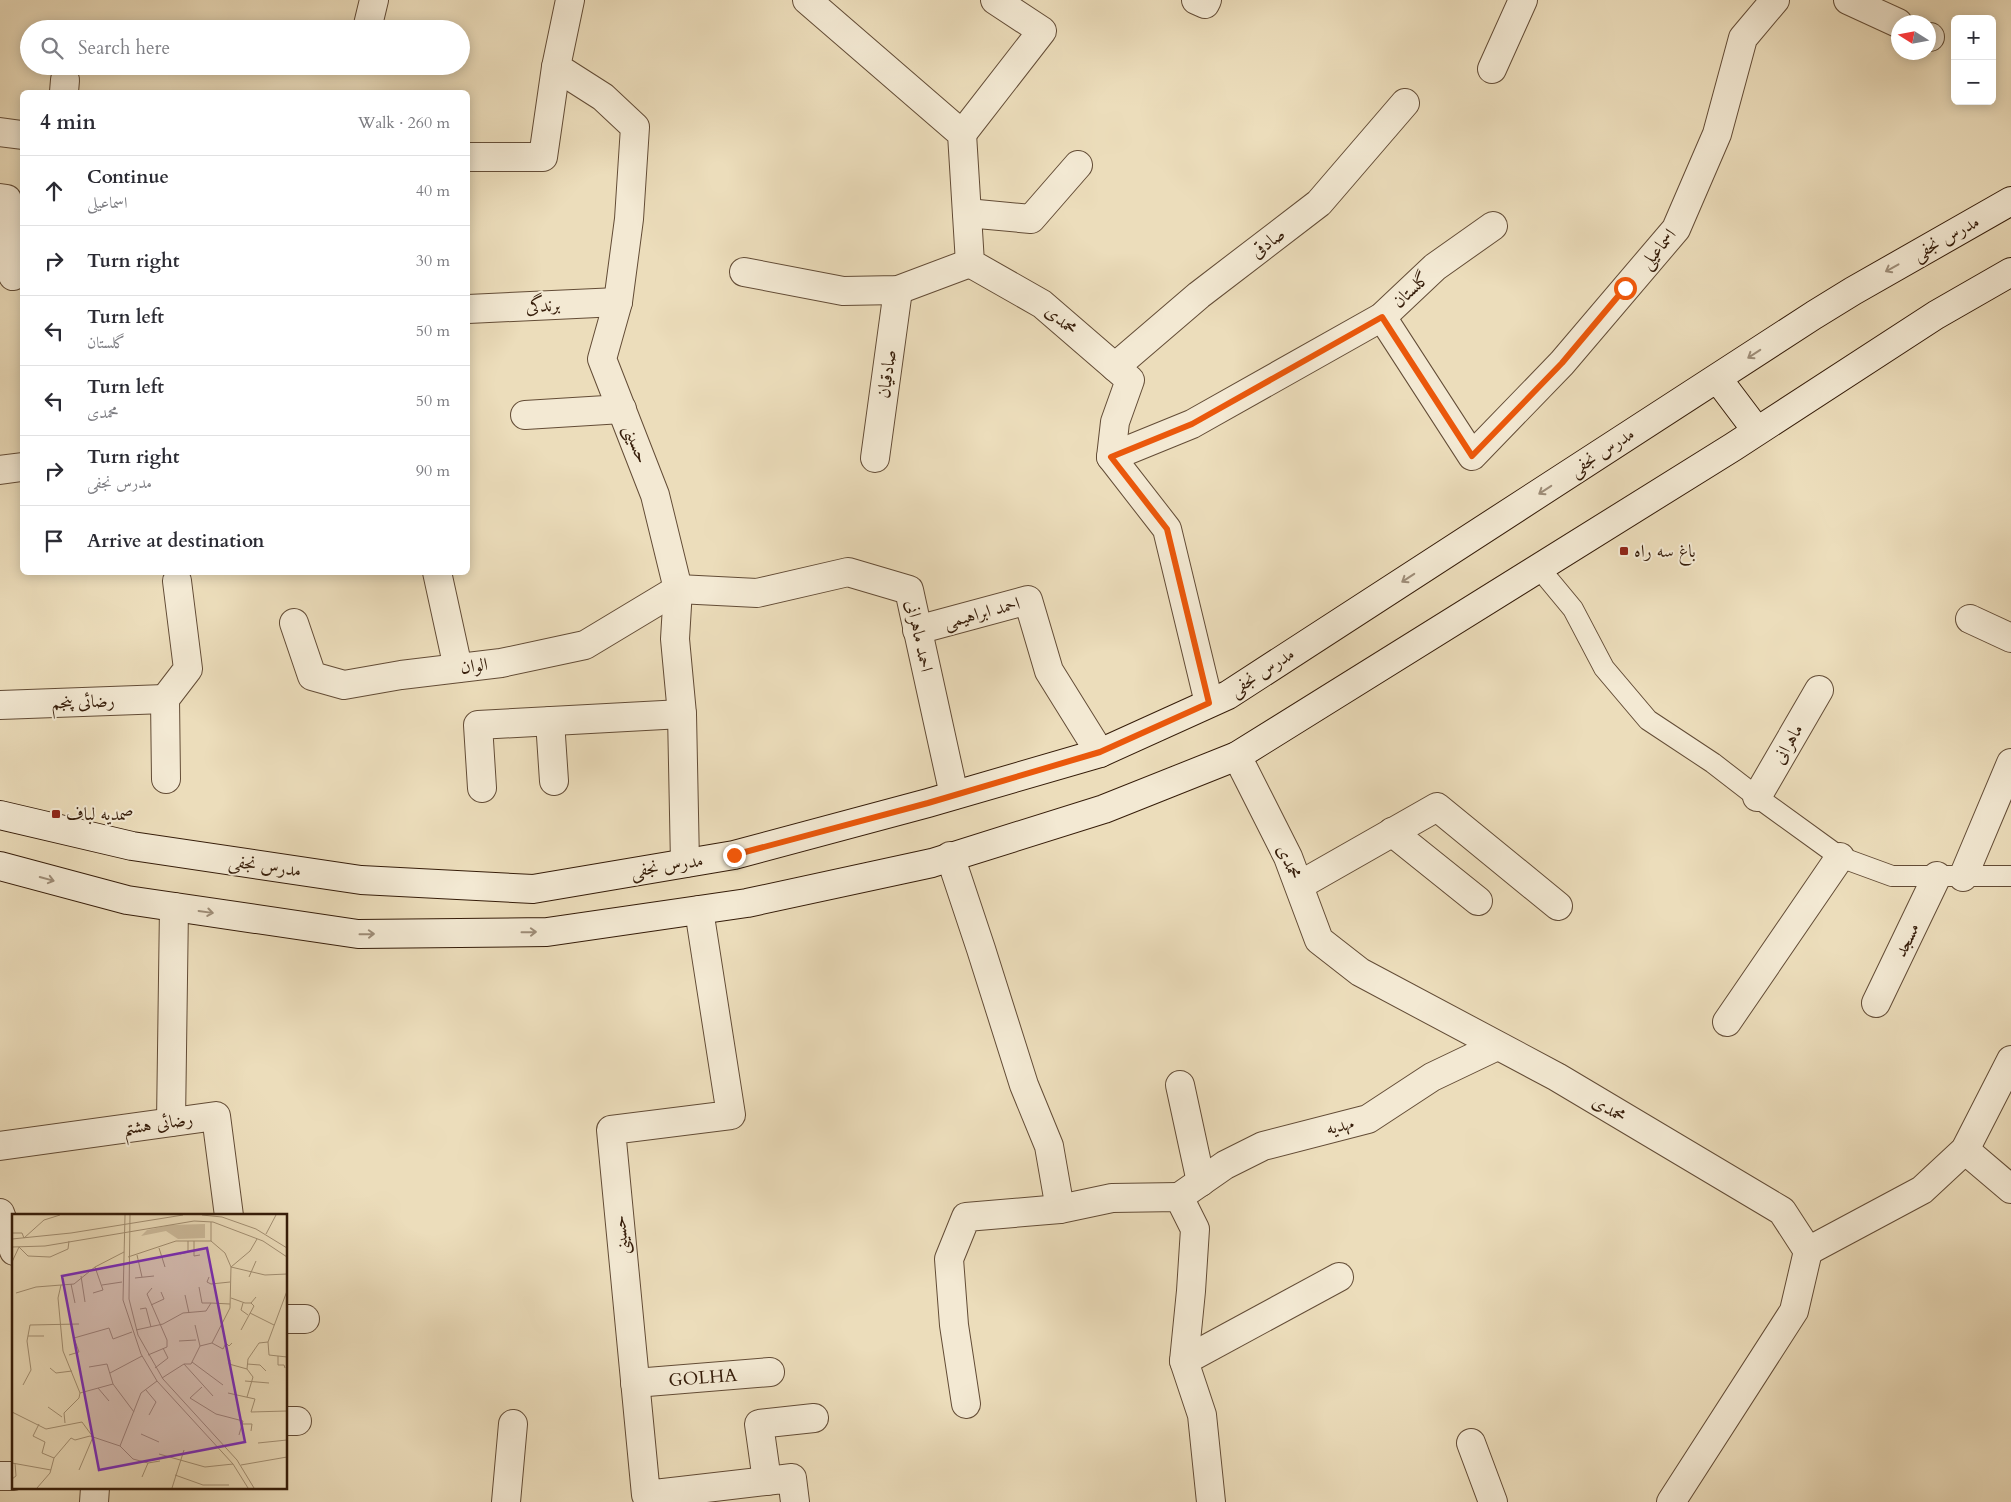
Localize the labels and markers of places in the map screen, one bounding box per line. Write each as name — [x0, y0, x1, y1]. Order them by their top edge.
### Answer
place label: باغ سه راه — [1634, 539, 1696, 566]
marker: باغ سه راه — [1618, 545, 1630, 557]
place label: صمدیه لباف — [66, 802, 134, 827]
marker: صمدیه لباف — [50, 808, 62, 820]

